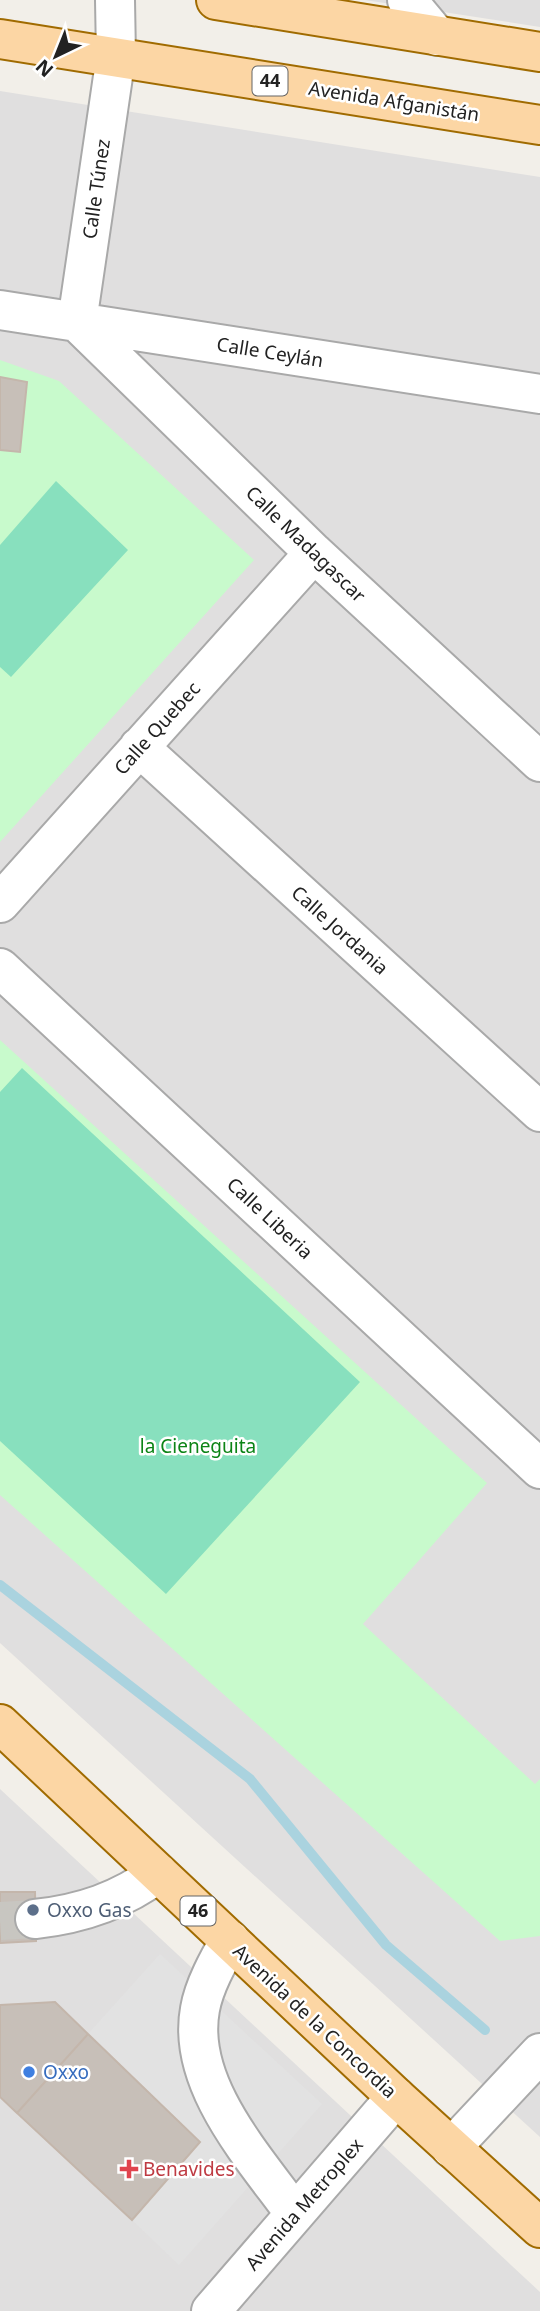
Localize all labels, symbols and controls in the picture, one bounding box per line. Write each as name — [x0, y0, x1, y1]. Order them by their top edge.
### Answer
north arrow — [21, 21, 91, 91]
text: N — [30, 54, 59, 83]
road number: 44 — [252, 66, 288, 96]
street label: Avenida Afganistán — [307, 75, 481, 127]
street label: Calle Túnez — [76, 137, 116, 241]
street label: Calle Ceylán — [215, 331, 325, 373]
street label: Calle Madagascar — [240, 480, 372, 608]
street label: Calle Quebec — [108, 676, 206, 780]
street label: Calle Jordania — [286, 880, 394, 980]
street label: Calle Liberia — [221, 1171, 319, 1265]
park label: la Cieneguita — [140, 1433, 256, 1459]
road number: 46 — [180, 1896, 216, 1926]
place label: Oxxo Gas — [47, 1897, 132, 1923]
marker: Oxxo Gas — [25, 1902, 41, 1918]
street label: Avenida de la Concordia — [228, 1938, 402, 2104]
place label: Oxxo — [43, 2059, 89, 2085]
marker: Oxxo — [21, 2064, 37, 2080]
street label: Avenida Metroplex — [239, 2132, 369, 2276]
place label: Benavides — [143, 2156, 235, 2182]
marker: Benavides — [121, 2161, 137, 2177]

